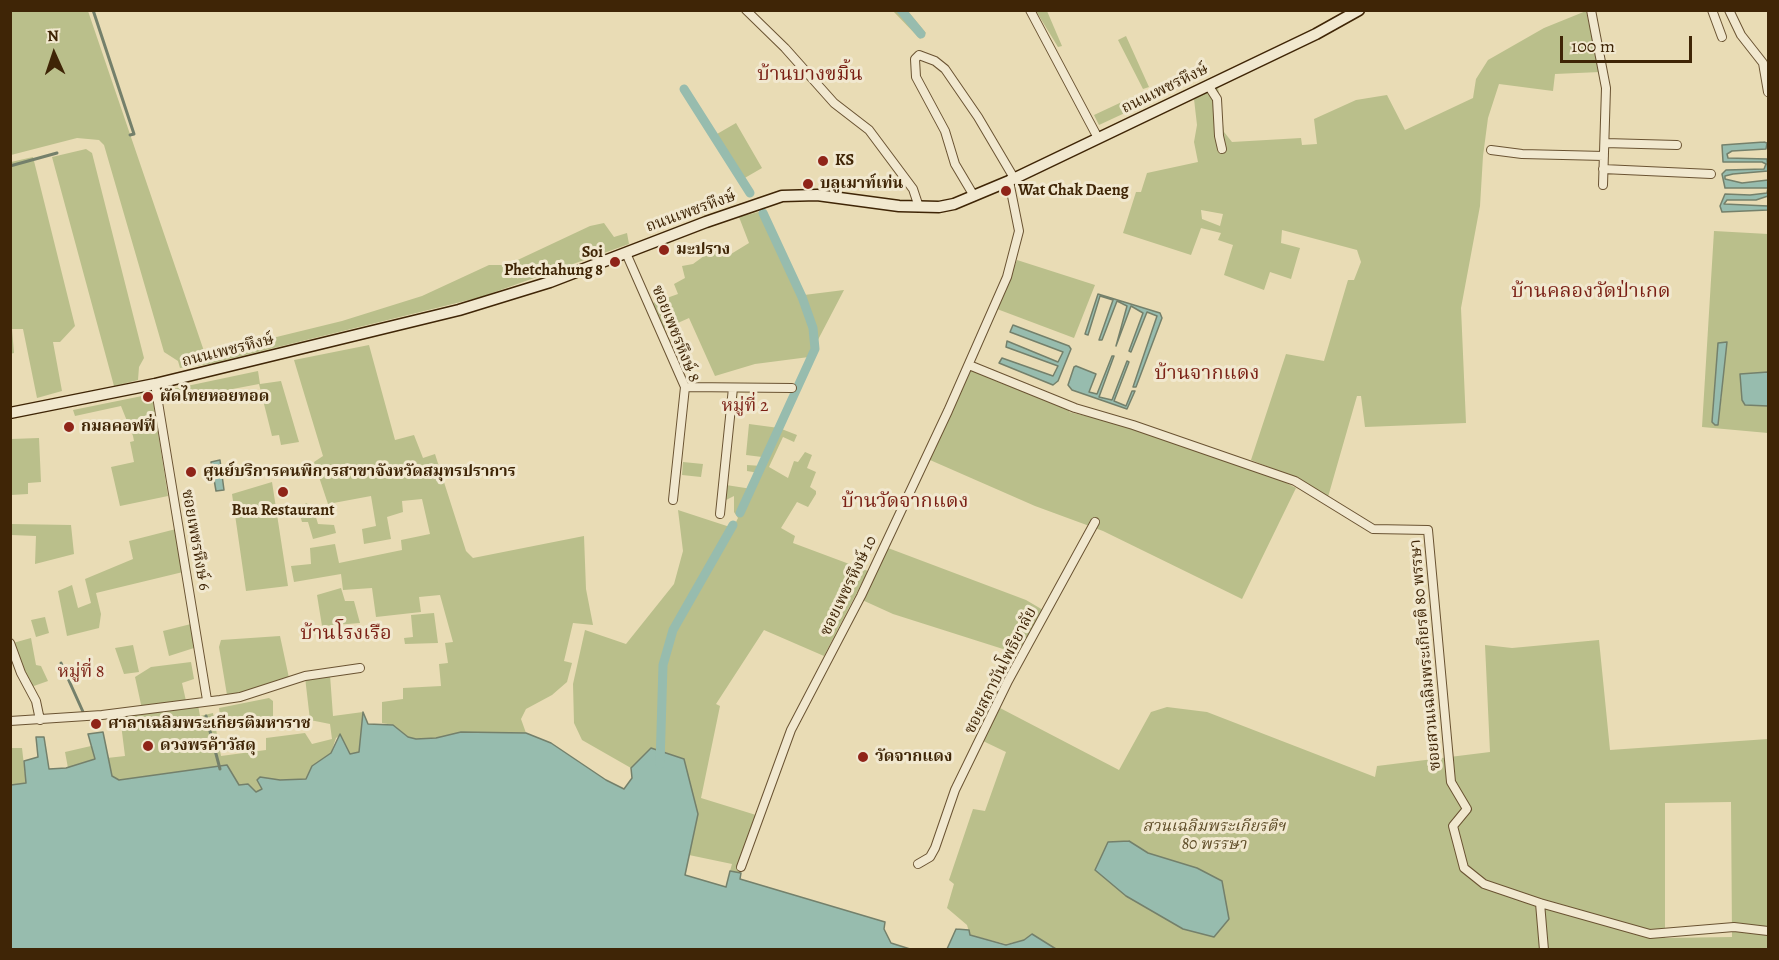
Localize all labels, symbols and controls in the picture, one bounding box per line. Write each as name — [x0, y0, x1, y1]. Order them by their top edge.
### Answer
north arrow — [24, 24, 84, 84]
scale bar — [1563, 24, 1695, 62]
text: N — [47, 25, 59, 47]
text: 100 m — [1571, 34, 1615, 58]
street label: ถนนเพชรหึงษ์ — [1118, 60, 1212, 118]
district label: บ้านบางขมิ้น — [757, 63, 863, 87]
place label: KS — [835, 151, 854, 171]
marker: KS — [816, 154, 830, 168]
place label: บลูเมาท์เท่น — [820, 174, 903, 194]
marker: บลูเมาท์เท่น — [801, 177, 815, 191]
place label: Wat Chak Daeng — [1018, 181, 1129, 201]
marker: Wat Chak Daeng — [999, 184, 1013, 198]
street label: ถนนเพชรหึงษ์ — [643, 187, 739, 237]
place label: มะปราง — [676, 240, 730, 260]
place label: Soi Phetchahung 8 — [504, 243, 603, 281]
marker: มะปราง — [657, 243, 671, 257]
marker: Soi Phetchahung 8 — [608, 255, 622, 269]
district label: บ้านคลองวัดป่าเกด — [1511, 280, 1671, 304]
street label: ซอยเพชรหึงษ์ 8 — [647, 283, 703, 385]
street label: ถนนเพชรหึงษ์ — [180, 330, 276, 372]
district label: บ้านจากแดง — [1155, 362, 1259, 386]
place label: ผัดไทยหอยทอด — [160, 387, 269, 407]
marker: ผัดไทยหอยทอด — [141, 390, 155, 404]
district label: หมู่ที่ 2 — [722, 396, 768, 418]
place label: กมลคอฟฟี่ — [81, 417, 156, 437]
marker: กมลคอฟฟี่ — [62, 420, 76, 434]
place label: ศูนย์บริการคนพิการสาขาจังหวัดสมุทรปราการ — [203, 462, 516, 482]
marker: ศูนย์บริการคนพิการสาขาจังหวัดสมุทรปราการ — [184, 465, 198, 479]
marker: Bua Restaurant — [276, 485, 290, 499]
street label: ซอยเพชรหึงษ์ 6 — [177, 488, 213, 592]
district label: บ้านวัดจากแดง — [841, 490, 969, 514]
place label: Bua Restaurant — [231, 501, 335, 521]
street label: ซอยเพชรหึงษ์ 10 — [816, 533, 882, 639]
street label: ซอยสวนเฉลิมพระเกียรติ 80 พรรษา — [1406, 538, 1446, 772]
street label: ซอยสถาบันโพธิยาลัย — [961, 604, 1041, 738]
district label: บ้านโรงเรือ — [300, 622, 392, 646]
district label: หมู่ที่ 8 — [57, 662, 105, 684]
place label: ศาลาเฉลิมพระเกียรติมหาราช — [108, 714, 311, 734]
marker: ศาลาเฉลิมพระเกียรติมหาราช — [89, 717, 103, 731]
place label: ดวงพรค้าวัสดุ — [160, 736, 256, 756]
marker: ดวงพรค้าวัสดุ — [141, 739, 155, 753]
place label: วัดจากแดง — [875, 747, 952, 767]
marker: วัดจากแดง — [856, 750, 870, 764]
park label: สวนเฉลิมพระเกียรติฯ 80 พรรษา — [1142, 817, 1286, 855]

